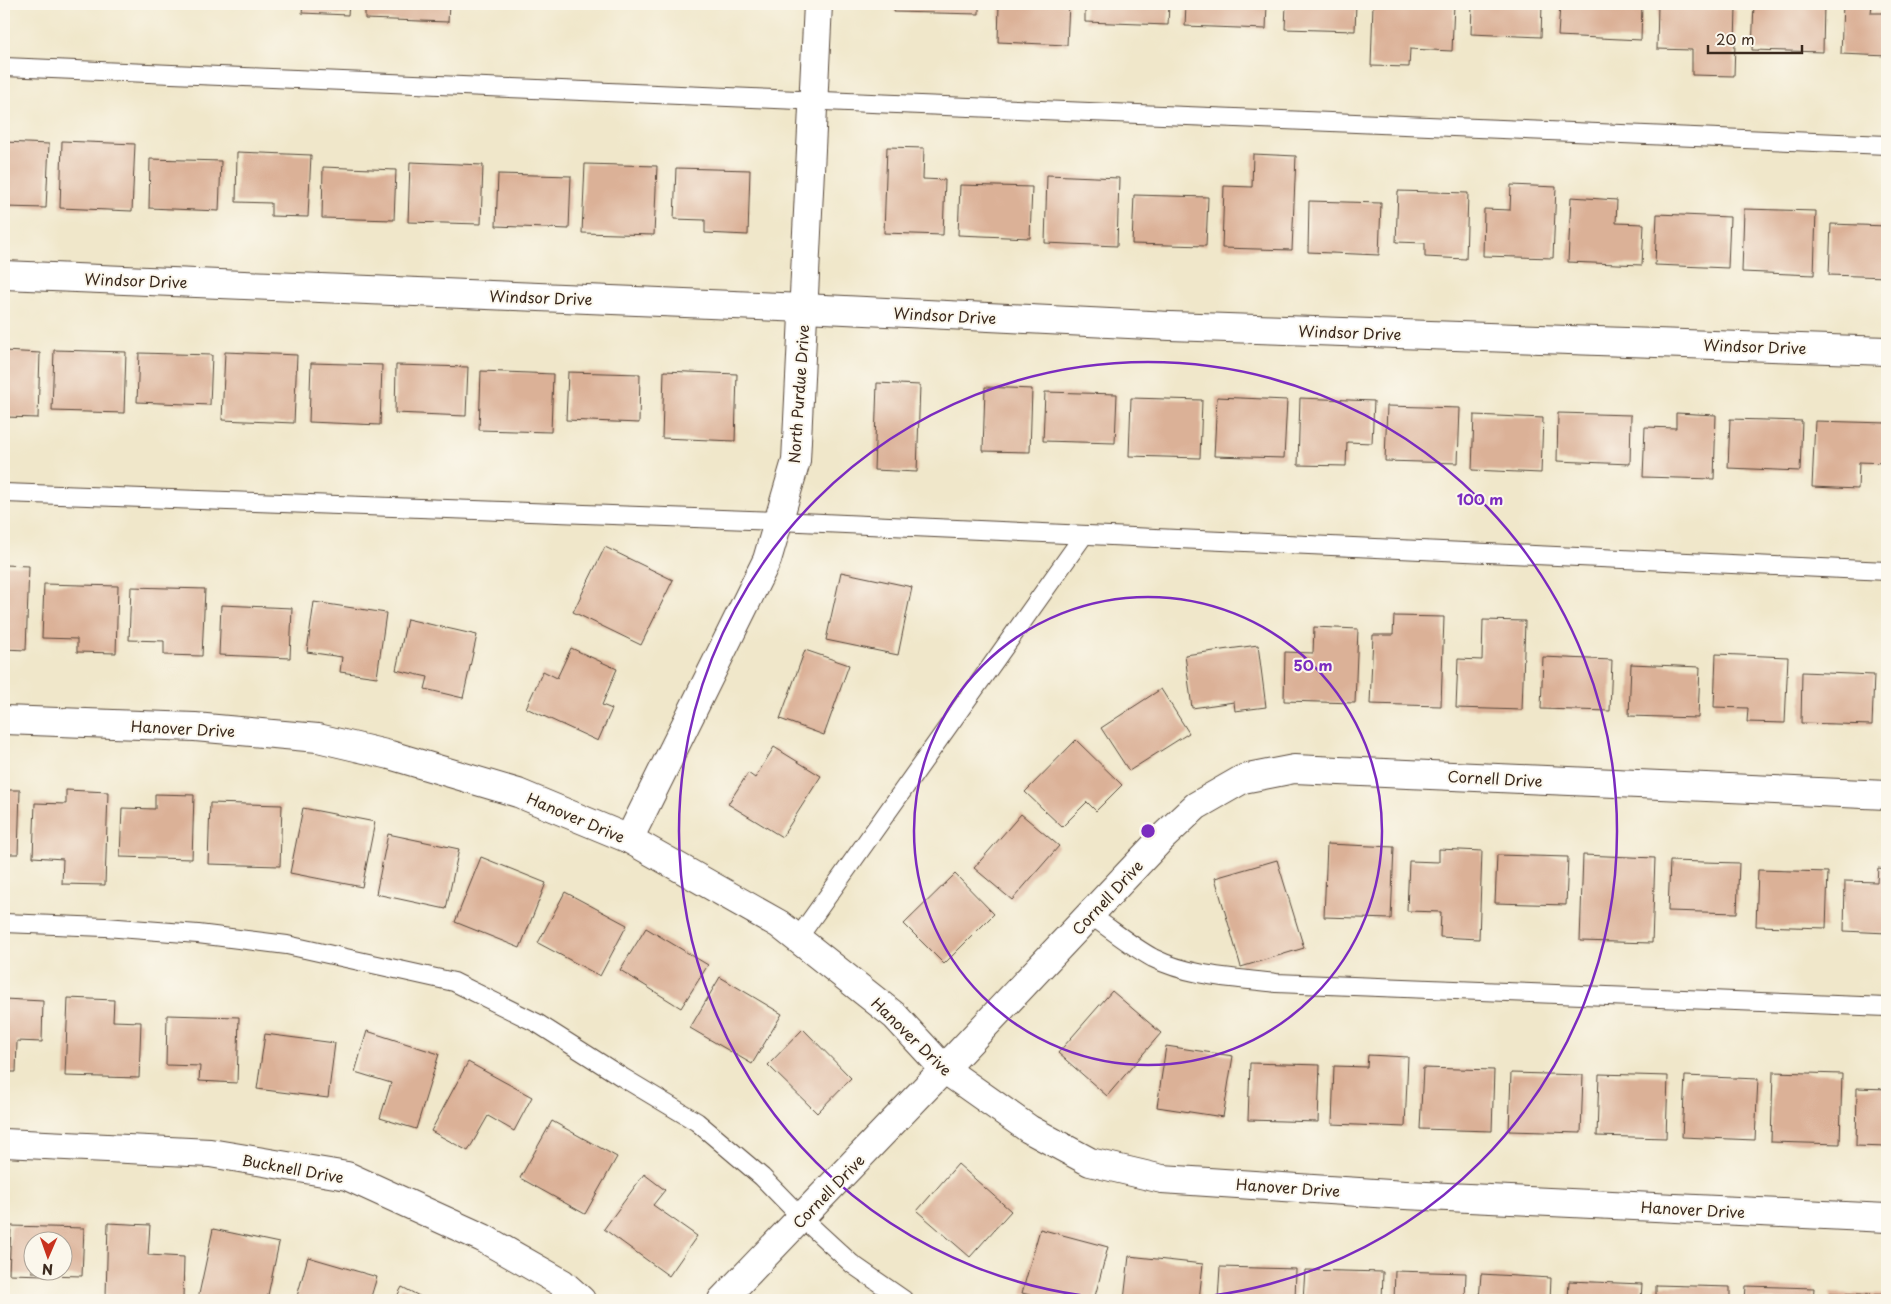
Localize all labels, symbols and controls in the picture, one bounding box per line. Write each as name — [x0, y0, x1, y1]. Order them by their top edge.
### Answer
scale bar — [1708, 22, 1802, 54]
text: 20 m — [1716, 27, 1755, 50]
street label: Windsor Drive — [84, 267, 188, 293]
street label: Windsor Drive — [489, 284, 593, 310]
street label: Windsor Drive — [893, 301, 997, 329]
street label: Windsor Drive — [1298, 319, 1402, 345]
street label: North Purdue Drive — [782, 324, 814, 464]
street label: Windsor Drive — [1703, 333, 1807, 359]
text: 100 m — [1457, 487, 1503, 510]
text: 50 m — [1294, 653, 1332, 676]
street label: Hanover Drive — [130, 714, 236, 742]
street label: Cornell Drive — [1447, 764, 1543, 792]
street label: Hanover Drive — [523, 786, 629, 848]
centre of rings — [1139, 822, 1157, 840]
street label: Cornell Drive — [1066, 854, 1148, 940]
street label: Hanover Drive — [866, 991, 958, 1081]
street label: Bucknell Drive — [240, 1148, 346, 1188]
street label: Cornell Drive — [787, 1149, 869, 1233]
street label: Hanover Drive — [1235, 1172, 1341, 1202]
street label: Hanover Drive — [1640, 1195, 1746, 1223]
north arrow — [22, 1232, 72, 1282]
text: N — [42, 1259, 53, 1280]

